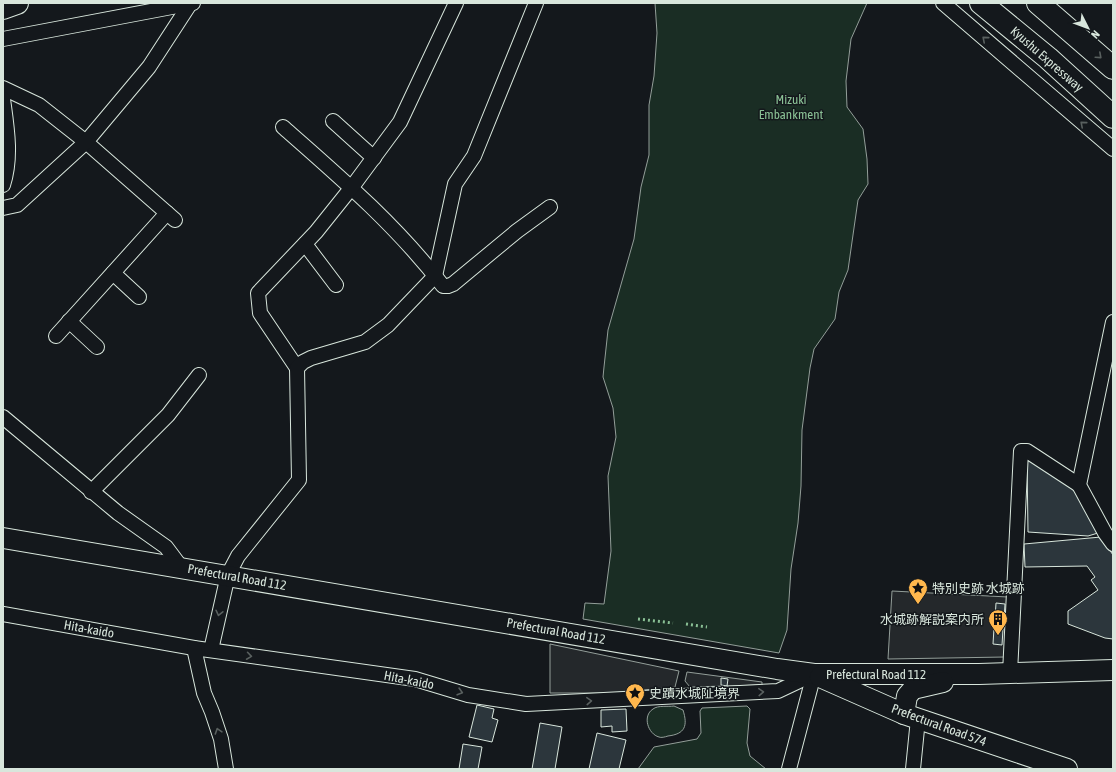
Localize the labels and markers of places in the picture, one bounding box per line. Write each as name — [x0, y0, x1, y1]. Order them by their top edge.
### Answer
place icon: 特別史跡 水城跡 — [907, 577, 929, 605]
place label: 特別史跡 水城跡 — [932, 581, 1025, 596]
building icon: 水城跡解説案内所 — [987, 608, 1009, 636]
place label: 水城跡解説案内所 — [880, 612, 984, 627]
place icon: 史蹟水城阯境界 — [624, 682, 646, 710]
place label: 史蹟水城阯境界 — [649, 686, 740, 701]

